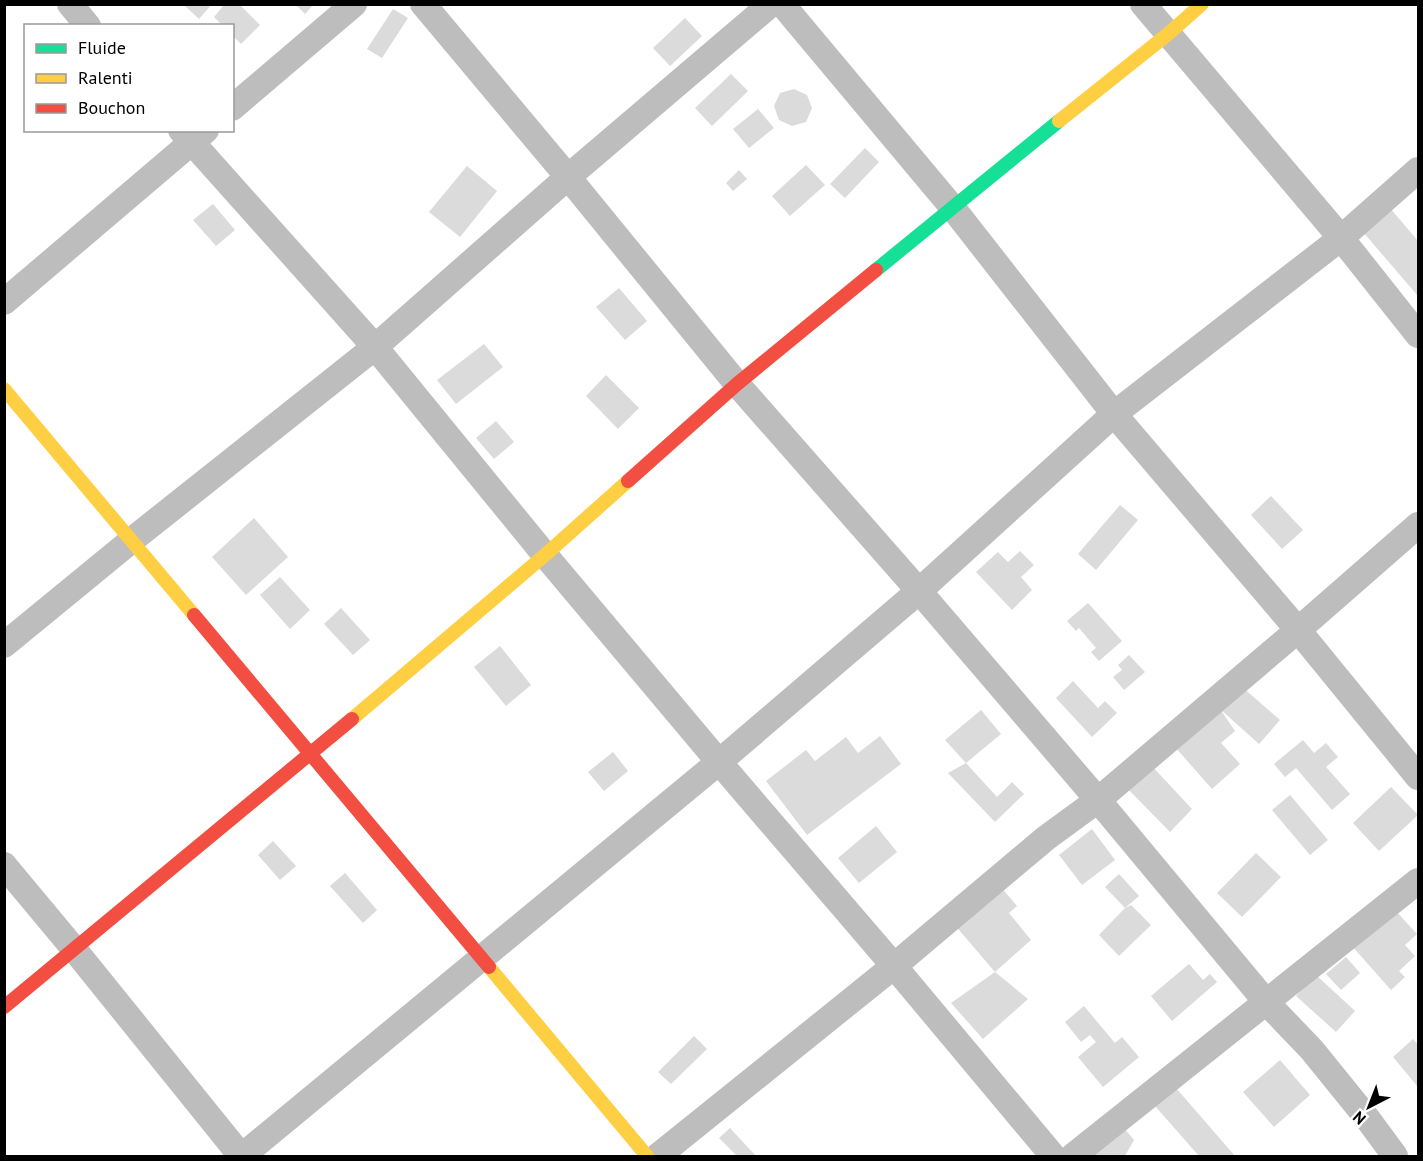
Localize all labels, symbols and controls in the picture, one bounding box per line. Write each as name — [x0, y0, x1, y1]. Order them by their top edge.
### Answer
legend — [24, 24, 234, 132]
text: Fluide — [78, 36, 126, 59]
text: Ralenti — [78, 66, 133, 89]
text: Bouchon — [78, 96, 145, 119]
north arrow — [1339, 1077, 1399, 1137]
text: N — [1348, 1107, 1370, 1129]

